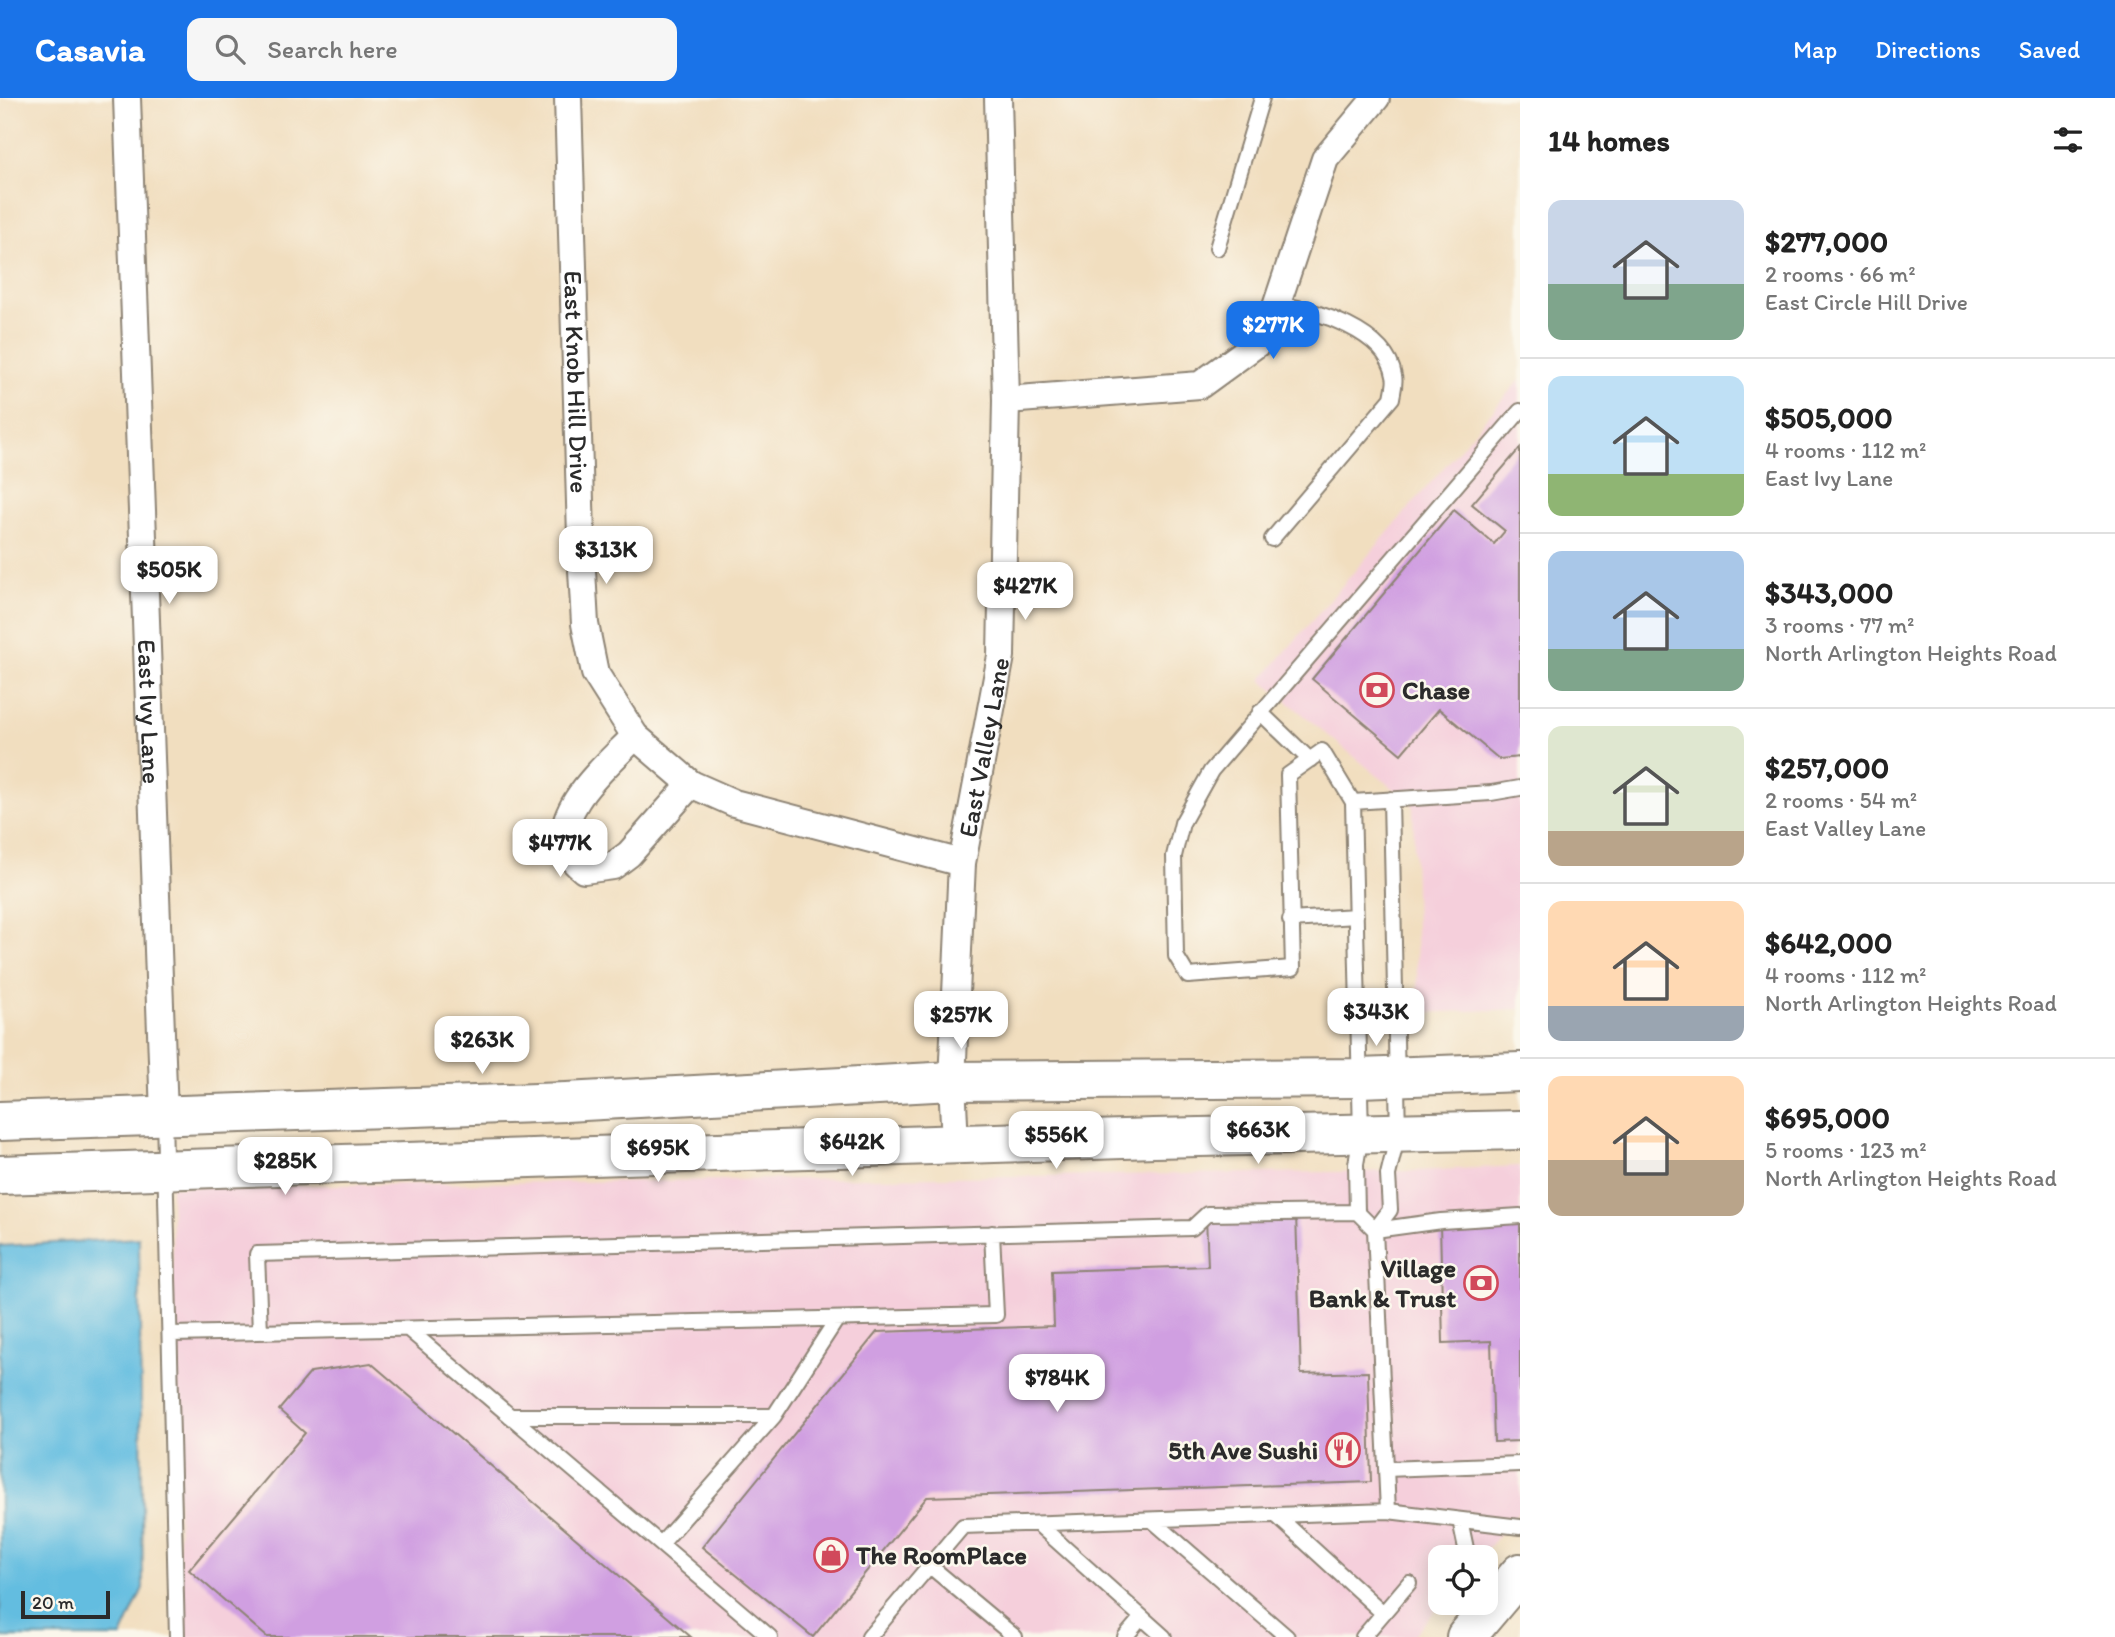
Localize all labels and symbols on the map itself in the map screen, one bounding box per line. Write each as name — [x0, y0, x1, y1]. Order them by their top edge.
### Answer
street label: East Knob Hill Drive — [557, 270, 596, 494]
pin: $277K — [1224, 302, 1322, 361]
pin: $313K — [557, 526, 655, 586]
pin: $505K — [120, 546, 218, 606]
pin: $427K — [976, 562, 1074, 622]
street label: East Ivy Lane — [131, 639, 168, 785]
street label: East Valley Lane — [951, 655, 1016, 840]
bank icon: Chase — [1358, 671, 1396, 709]
place label: Chase — [1402, 674, 1470, 706]
pin: $477K — [511, 820, 609, 879]
pin: $343K — [1327, 988, 1425, 1048]
pin: $257K — [912, 992, 1010, 1051]
pin: $263K — [433, 1016, 531, 1076]
pin: $663K — [1209, 1107, 1307, 1166]
pin: $556K — [1007, 1112, 1105, 1171]
pin: $642K — [803, 1118, 901, 1178]
pin: $695K — [609, 1124, 707, 1184]
pin: $285K — [236, 1138, 334, 1197]
place label: Village Bank & Trust — [1309, 1252, 1456, 1314]
bank icon: Village Bank & Trust — [1462, 1264, 1500, 1302]
pin: $784K — [1008, 1354, 1106, 1414]
restaurant icon: 5th Ave Sushi — [1324, 1431, 1362, 1469]
place label: 5th Ave Sushi — [1168, 1434, 1318, 1466]
shop icon: The RoomPlace — [812, 1536, 850, 1574]
place label: The RoomPlace — [855, 1539, 1027, 1571]
scale bar — [21, 1588, 110, 1620]

